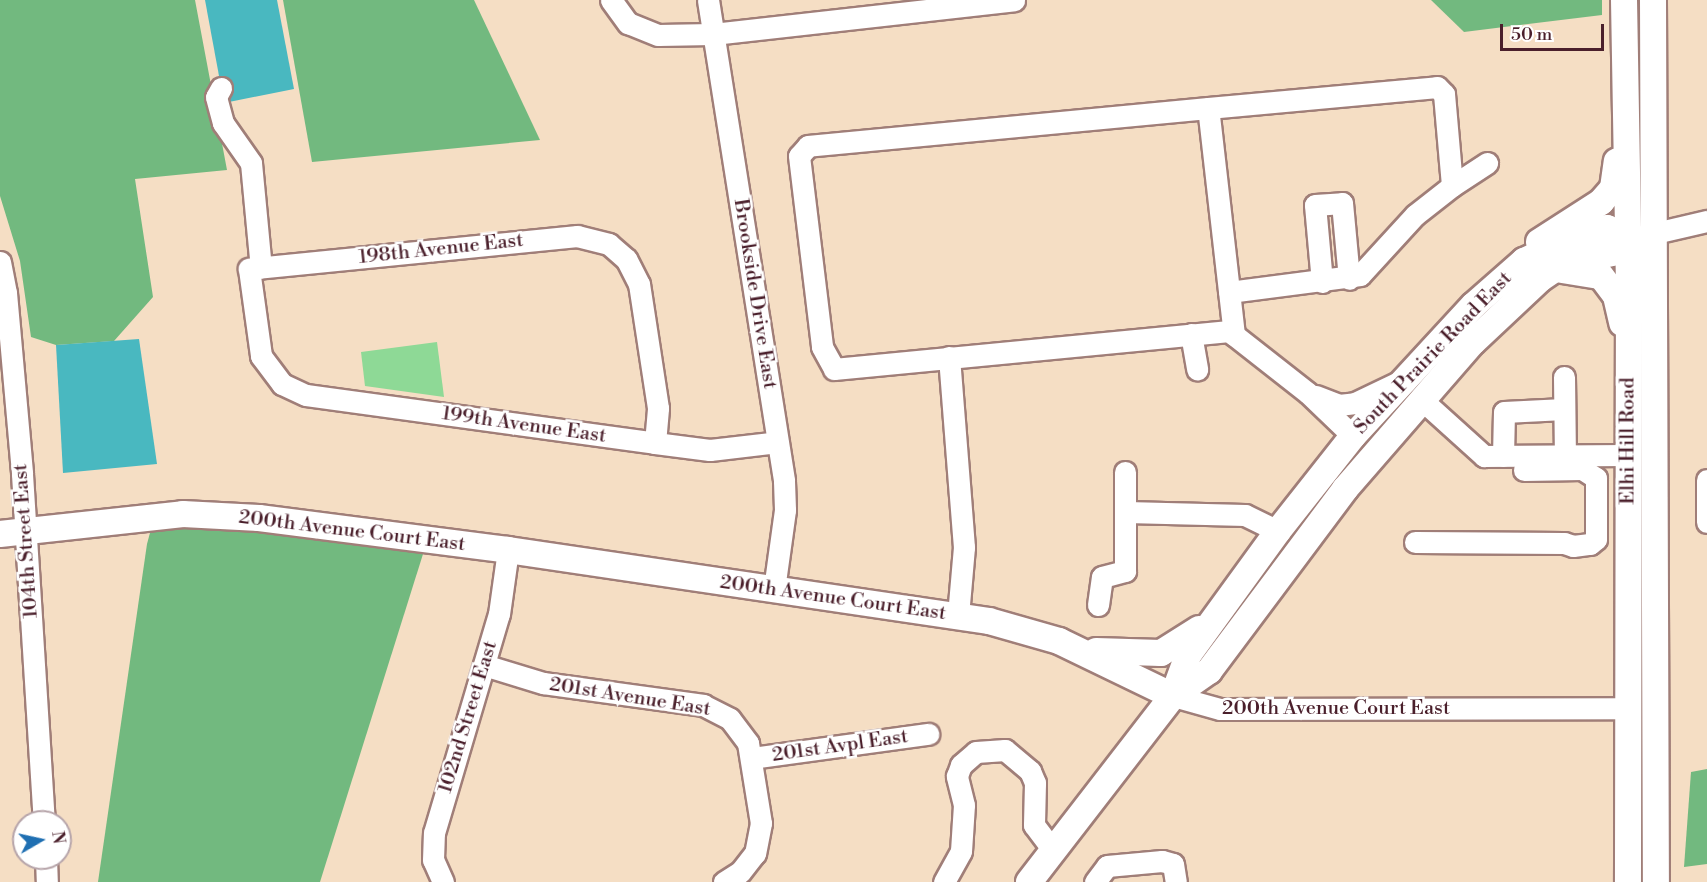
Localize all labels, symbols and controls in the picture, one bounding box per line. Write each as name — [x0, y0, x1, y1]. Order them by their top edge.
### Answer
scale bar — [1503, 12, 1606, 50]
text: 50 m — [1511, 23, 1552, 46]
street label: Brookside Drive East — [728, 197, 782, 391]
street label: 198th Avenue East — [357, 228, 525, 270]
street label: South Prairie Road East — [1349, 267, 1517, 439]
street label: Elhi Hill Road — [1616, 377, 1640, 505]
street label: 199th Avenue East — [440, 402, 608, 448]
street label: 104th Street East — [9, 463, 43, 619]
street label: 200th Avenue Court East — [237, 505, 467, 557]
street label: 200th Avenue Court East — [718, 570, 948, 626]
street label: 102nd Street East — [433, 638, 503, 796]
street label: 201st Avenue East — [548, 672, 712, 722]
street label: 200th Avenue Court East — [1222, 696, 1450, 720]
street label: 201st Avpl East — [770, 725, 910, 767]
north arrow — [12, 810, 72, 870]
text: N — [47, 830, 69, 845]

